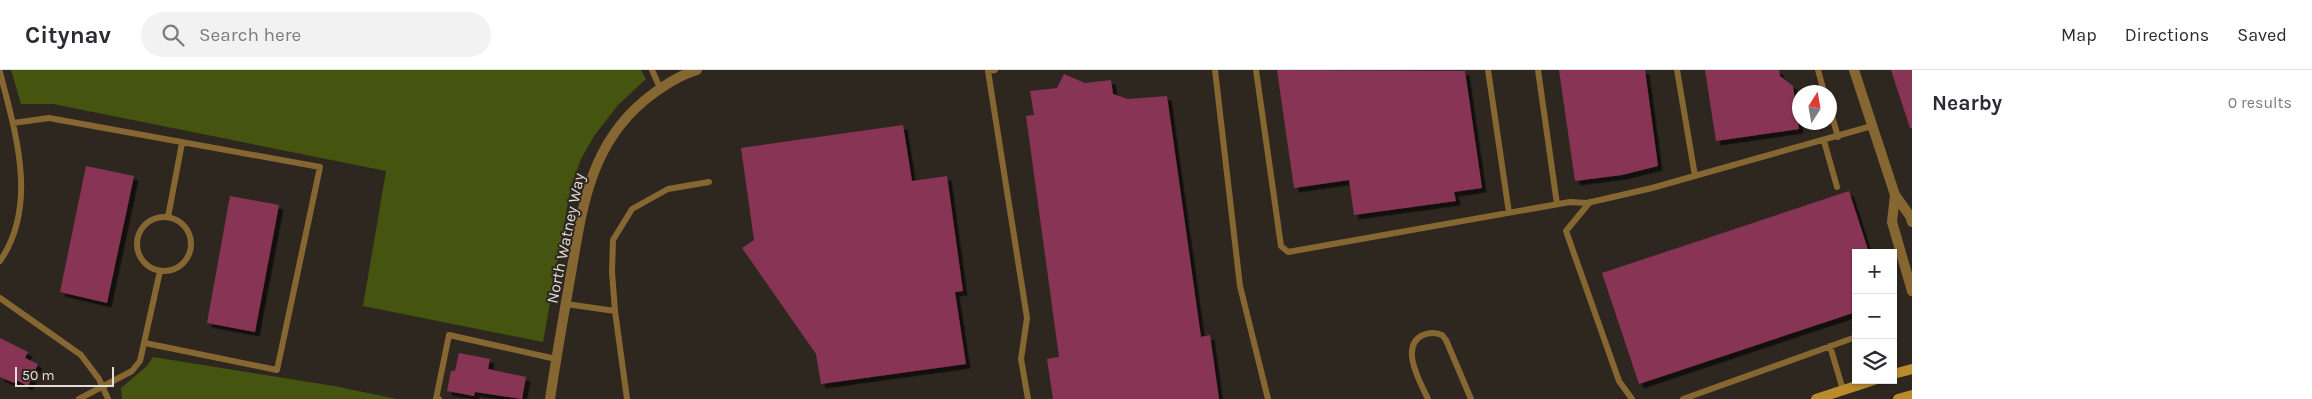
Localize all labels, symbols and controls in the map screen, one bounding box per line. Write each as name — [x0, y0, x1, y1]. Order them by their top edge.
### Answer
search box — [141, 12, 491, 57]
text: Citynav — [25, 21, 111, 49]
icon: search — [159, 21, 187, 49]
text: Search here — [199, 24, 301, 46]
text: Map — [2061, 24, 2097, 46]
text: Directions — [2125, 24, 2209, 46]
text: Saved — [2237, 24, 2287, 46]
north arrow — [1792, 85, 1837, 130]
text: Nearby — [1932, 91, 2002, 115]
text: 0 results — [2228, 93, 2292, 112]
street label: North Watney Way — [542, 171, 589, 305]
map controls — [1852, 249, 1897, 384]
button: + — [1852, 249, 1897, 294]
button: − — [1852, 294, 1897, 339]
button: layers — [1852, 339, 1897, 384]
scale bar — [15, 364, 114, 387]
text: 50 m — [22, 367, 55, 384]

